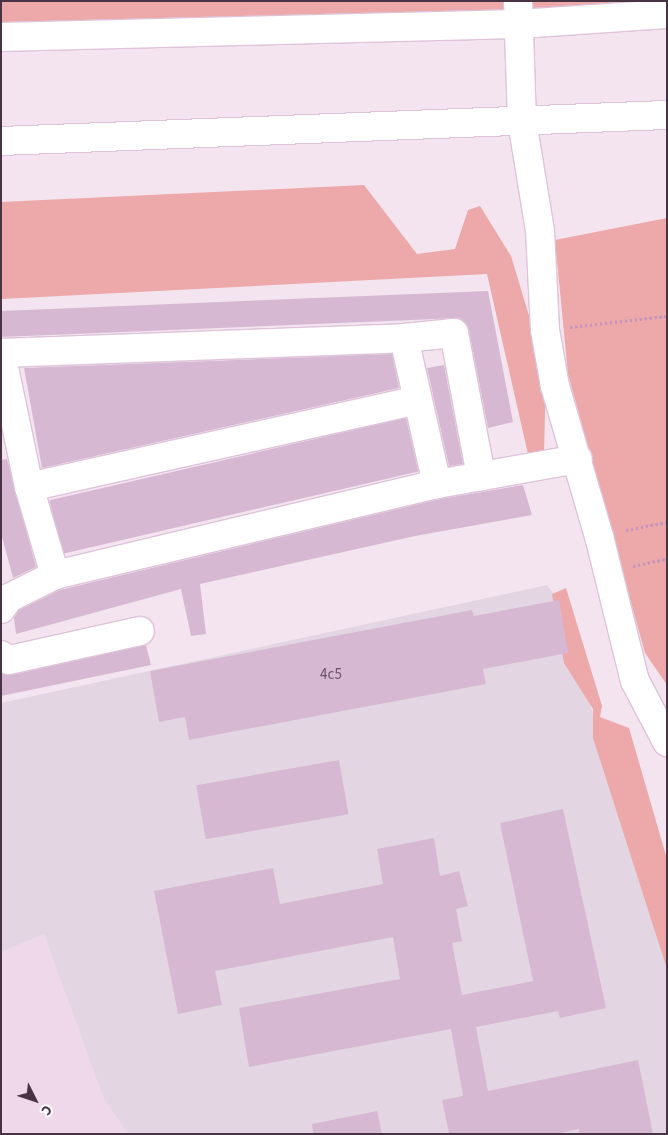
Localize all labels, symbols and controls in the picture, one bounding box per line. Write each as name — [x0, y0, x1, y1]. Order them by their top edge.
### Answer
house number: 4с5 — [320, 666, 342, 684]
north arrow — [10, 1075, 60, 1125]
text: С — [36, 1100, 57, 1119]

